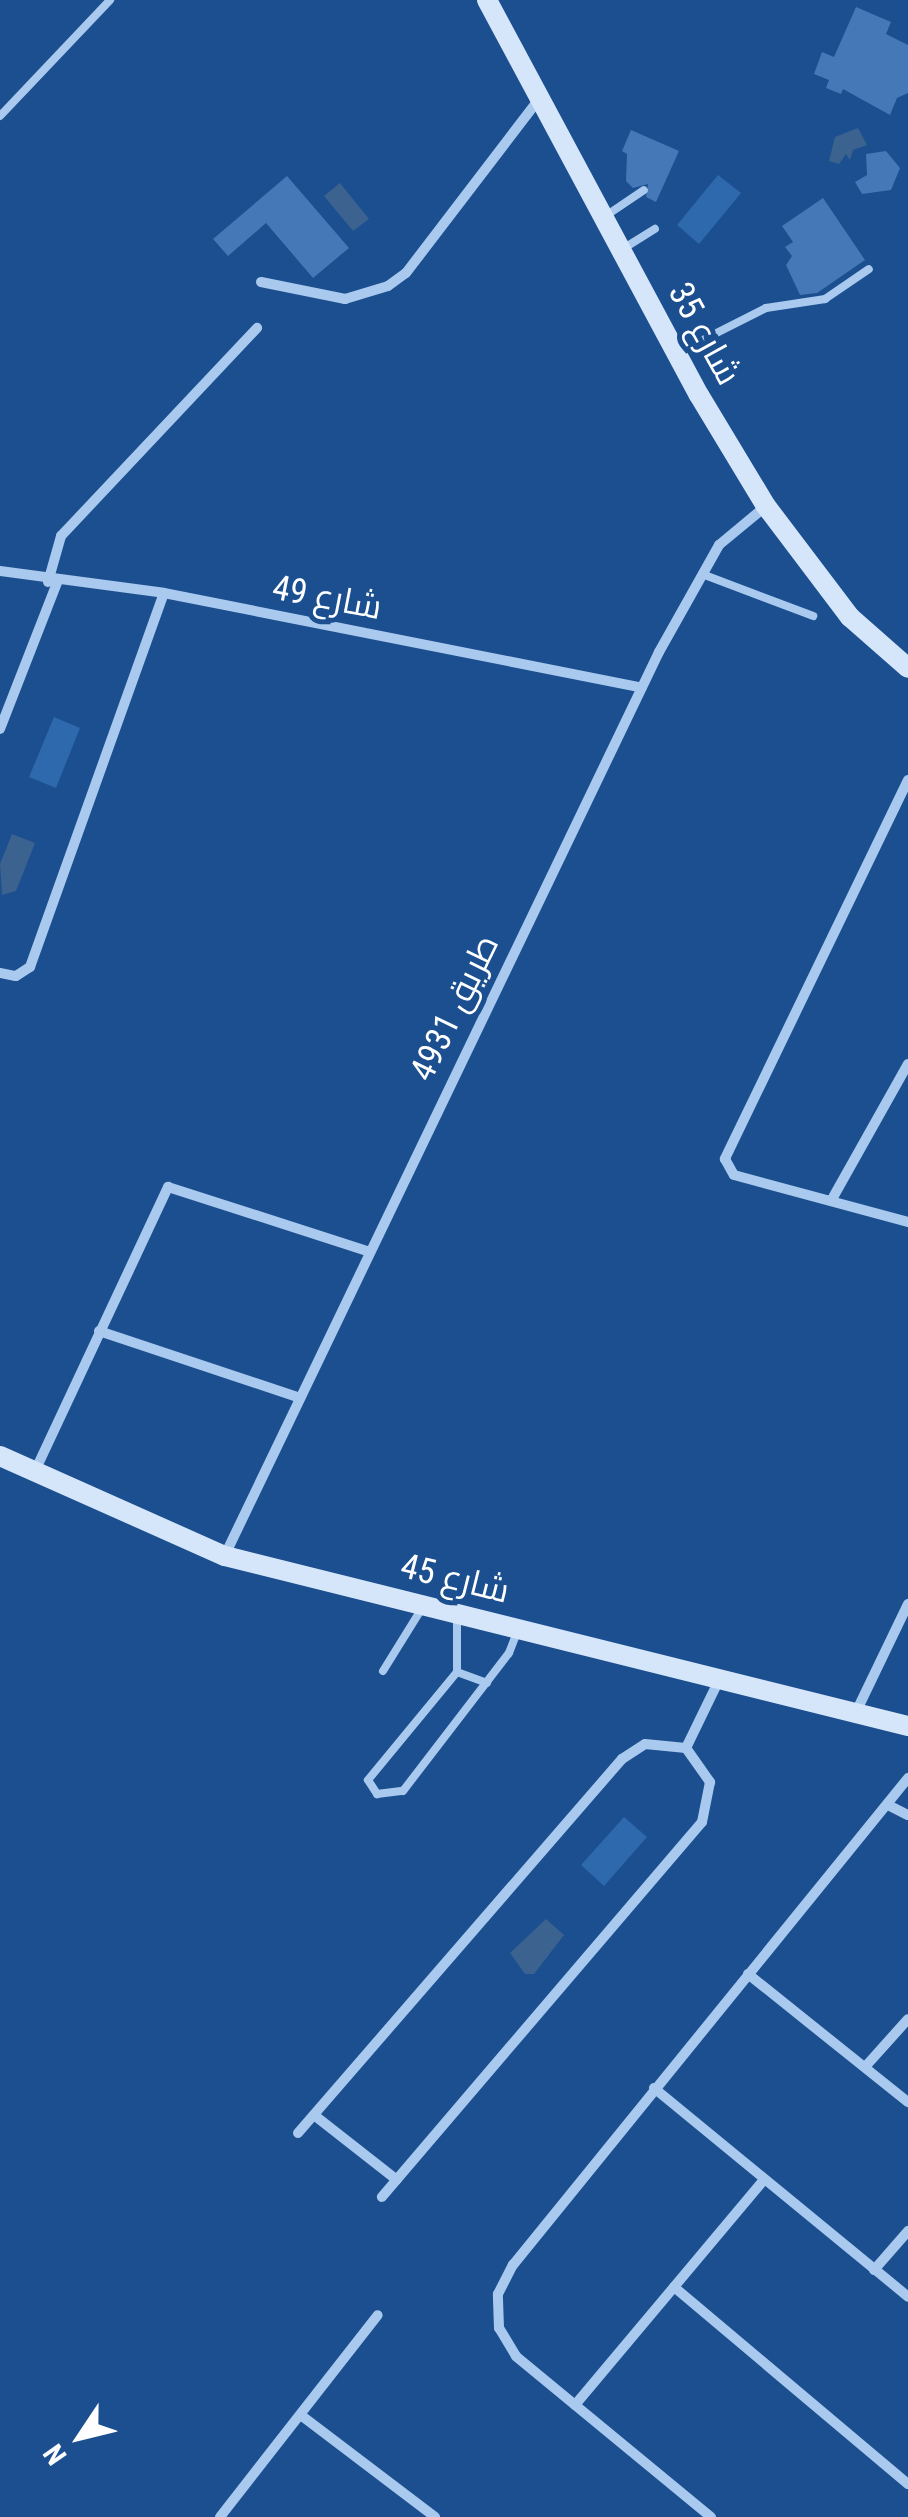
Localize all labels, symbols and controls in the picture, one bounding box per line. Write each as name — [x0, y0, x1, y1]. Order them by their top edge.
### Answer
street label: شارع 35 — [659, 276, 749, 392]
street label: شارع 49 — [269, 567, 385, 629]
street label: طريق 4931 — [402, 928, 508, 1088]
street label: شارع 45 — [396, 1545, 514, 1613]
north arrow — [30, 2387, 130, 2487]
text: N — [37, 2438, 73, 2471]

